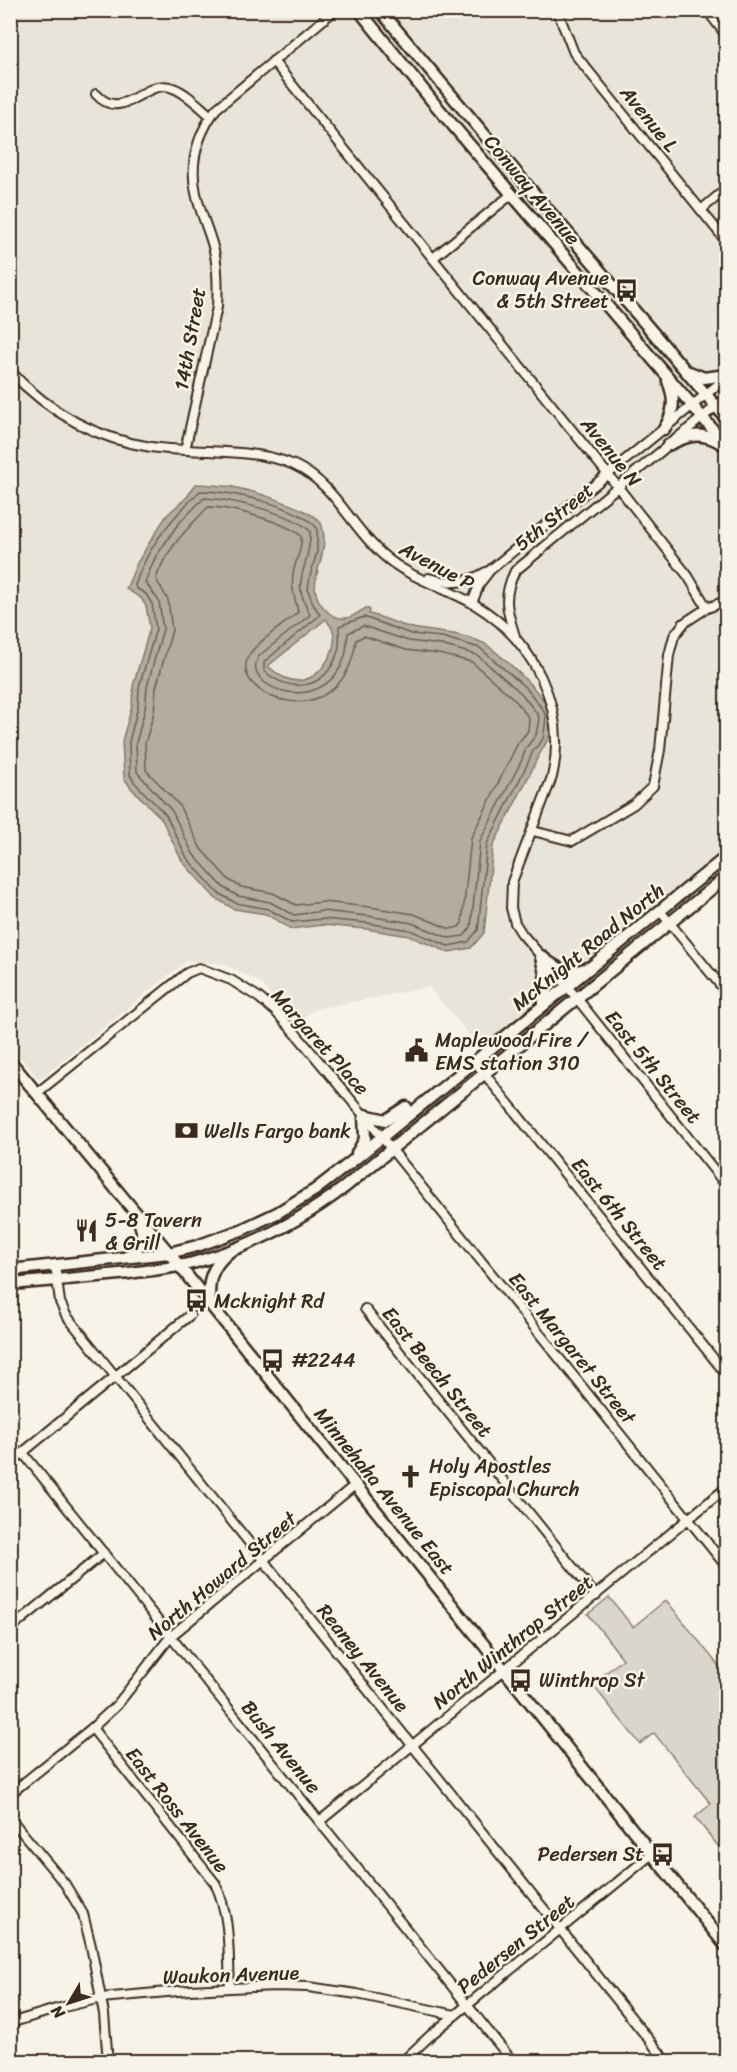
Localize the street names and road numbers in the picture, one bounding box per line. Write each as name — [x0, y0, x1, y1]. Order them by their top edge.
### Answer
street label: Avenue L — [610, 77, 688, 161]
street label: Conway Avenue — [475, 126, 589, 254]
street label: 14th Street — [164, 285, 216, 393]
street label: Avenue N — [571, 408, 651, 495]
street label: 5th Street — [506, 473, 602, 560]
street label: Avenue P — [392, 531, 481, 601]
street label: McKnight Road North — [504, 874, 672, 1020]
street label: Margaret Place — [262, 980, 378, 1104]
street label: East 5th Street — [596, 1002, 711, 1132]
street label: East 6th Street — [562, 1149, 676, 1279]
street label: East Margaret Street — [499, 1264, 645, 1433]
street label: East Beech Street — [373, 1298, 502, 1446]
street label: Minnehaha Avenue East — [305, 1399, 463, 1583]
street label: North Howard Street — [139, 1502, 306, 1649]
street label: North Winthrop Street — [428, 1570, 598, 1714]
street label: Reaney Avenue — [308, 1596, 418, 1721]
street label: Bush Avenue — [232, 1692, 330, 1802]
street label: East Ross Avenue — [116, 1739, 238, 1881]
street label: Pedersen Street — [449, 1885, 583, 2003]
street label: Waukon Avenue — [162, 1955, 300, 1995]

